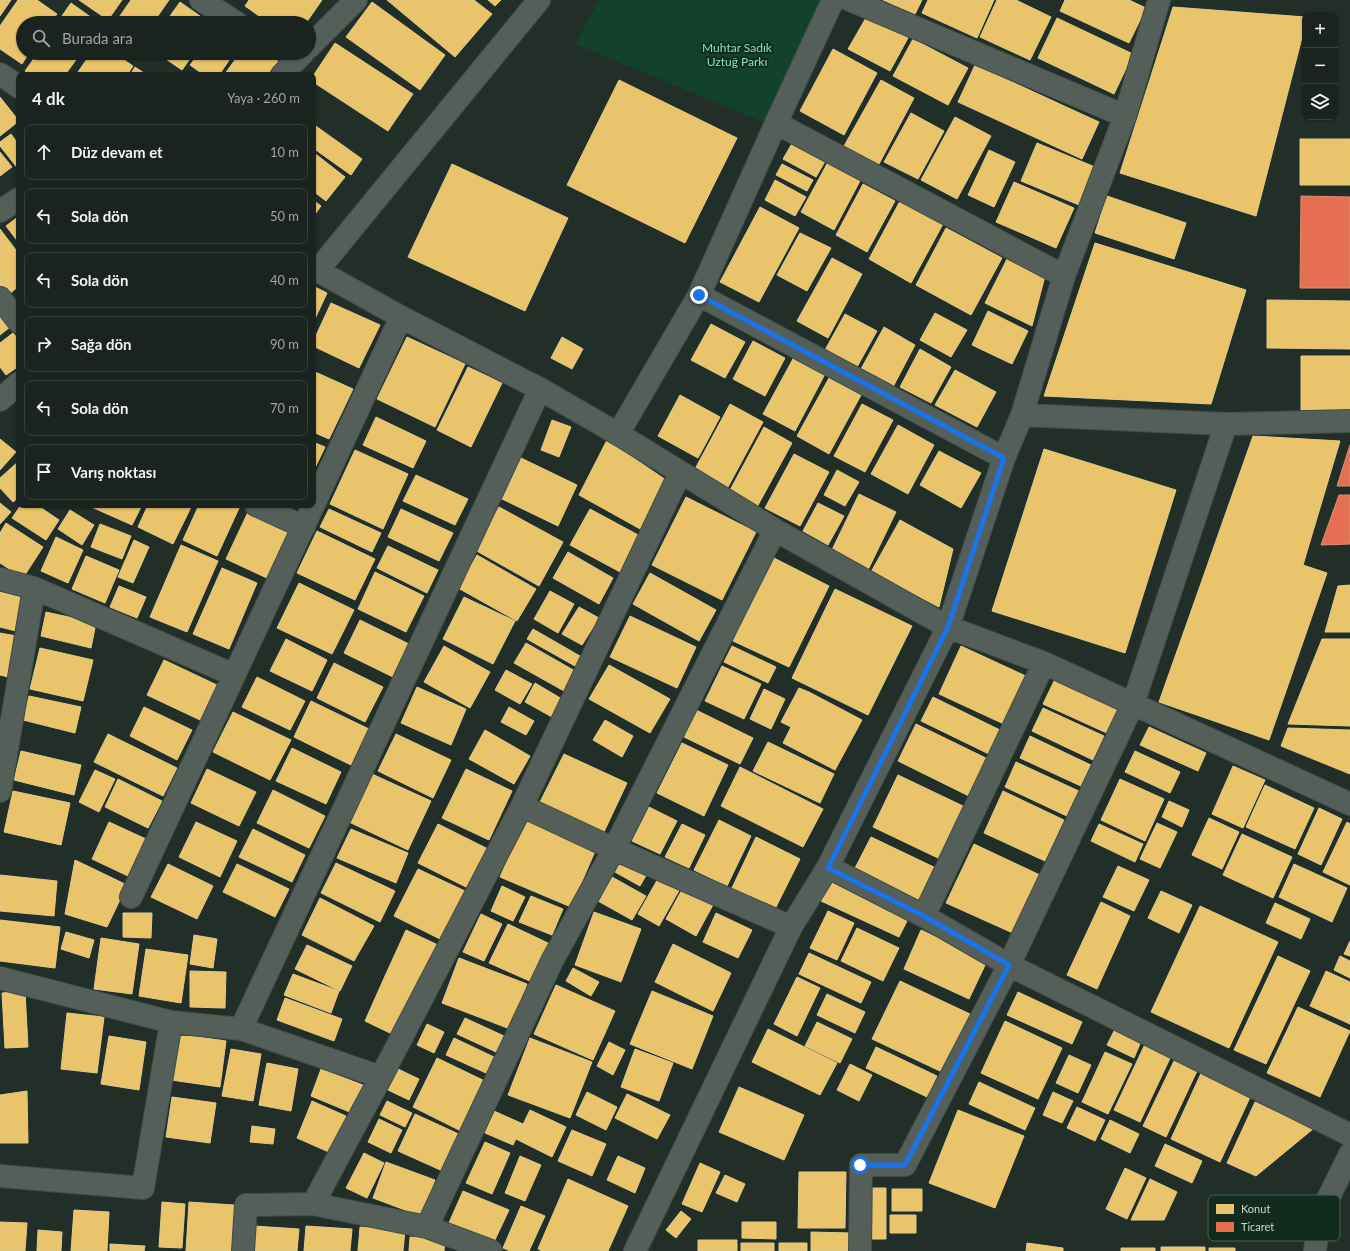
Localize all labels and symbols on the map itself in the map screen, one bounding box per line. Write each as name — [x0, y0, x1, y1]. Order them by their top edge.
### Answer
park label: Muhtar Sadık Uztuğ Parkı — [702, 40, 773, 69]
route end — [690, 286, 708, 304]
route start — [851, 1156, 869, 1174]
legend — [1208, 1195, 1340, 1241]
text: Konut — [1241, 1202, 1270, 1215]
text: Ticaret — [1241, 1220, 1274, 1233]

